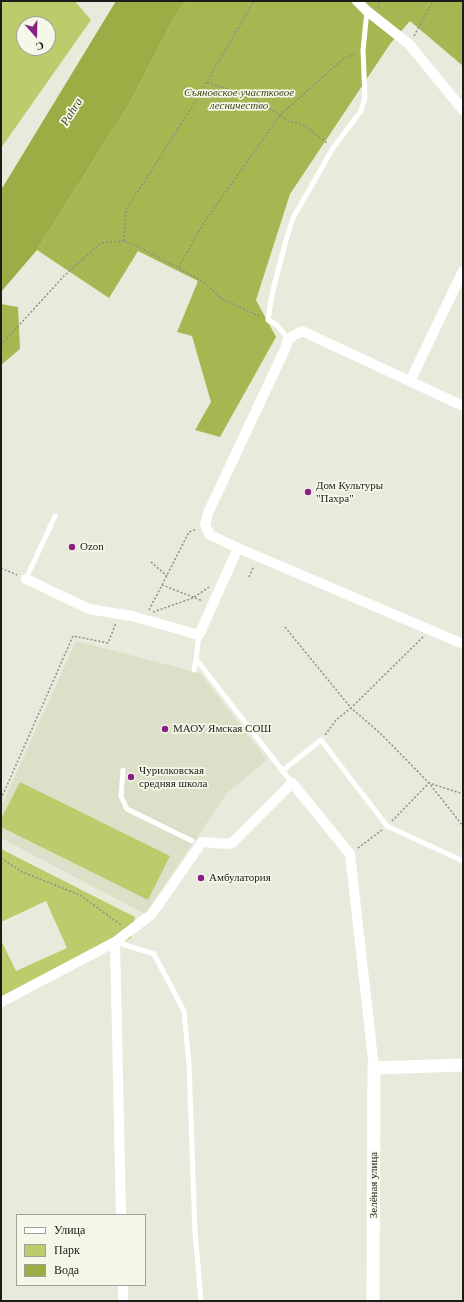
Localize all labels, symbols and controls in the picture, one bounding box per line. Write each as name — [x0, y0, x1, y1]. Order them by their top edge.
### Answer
north arrow — [16, 16, 56, 56]
text: С — [34, 39, 46, 53]
park label: Съяновское участковое лесничество — [184, 86, 294, 112]
water label: Pahra — [58, 95, 86, 129]
place label: Дом Культуры "Пахра" — [316, 479, 383, 505]
marker: Дом Культуры "Пахра" — [303, 487, 313, 497]
place label: Ozon — [80, 540, 104, 554]
marker: Ozon — [67, 542, 77, 552]
place label: МАОУ Ямская СОШ — [173, 722, 271, 736]
marker: МАОУ Ямская СОШ — [160, 724, 170, 734]
place label: Чурилковская средняя школа — [139, 764, 207, 790]
marker: Чурилковская средняя школа — [126, 772, 136, 782]
place label: Амбулатория — [209, 871, 271, 885]
marker: Амбулатория — [196, 873, 206, 883]
street label: Зелёная улица — [367, 1152, 381, 1218]
legend — [16, 1214, 146, 1286]
text: Улица — [54, 1223, 85, 1237]
text: Парк — [54, 1243, 80, 1257]
text: Вода — [54, 1263, 79, 1277]

